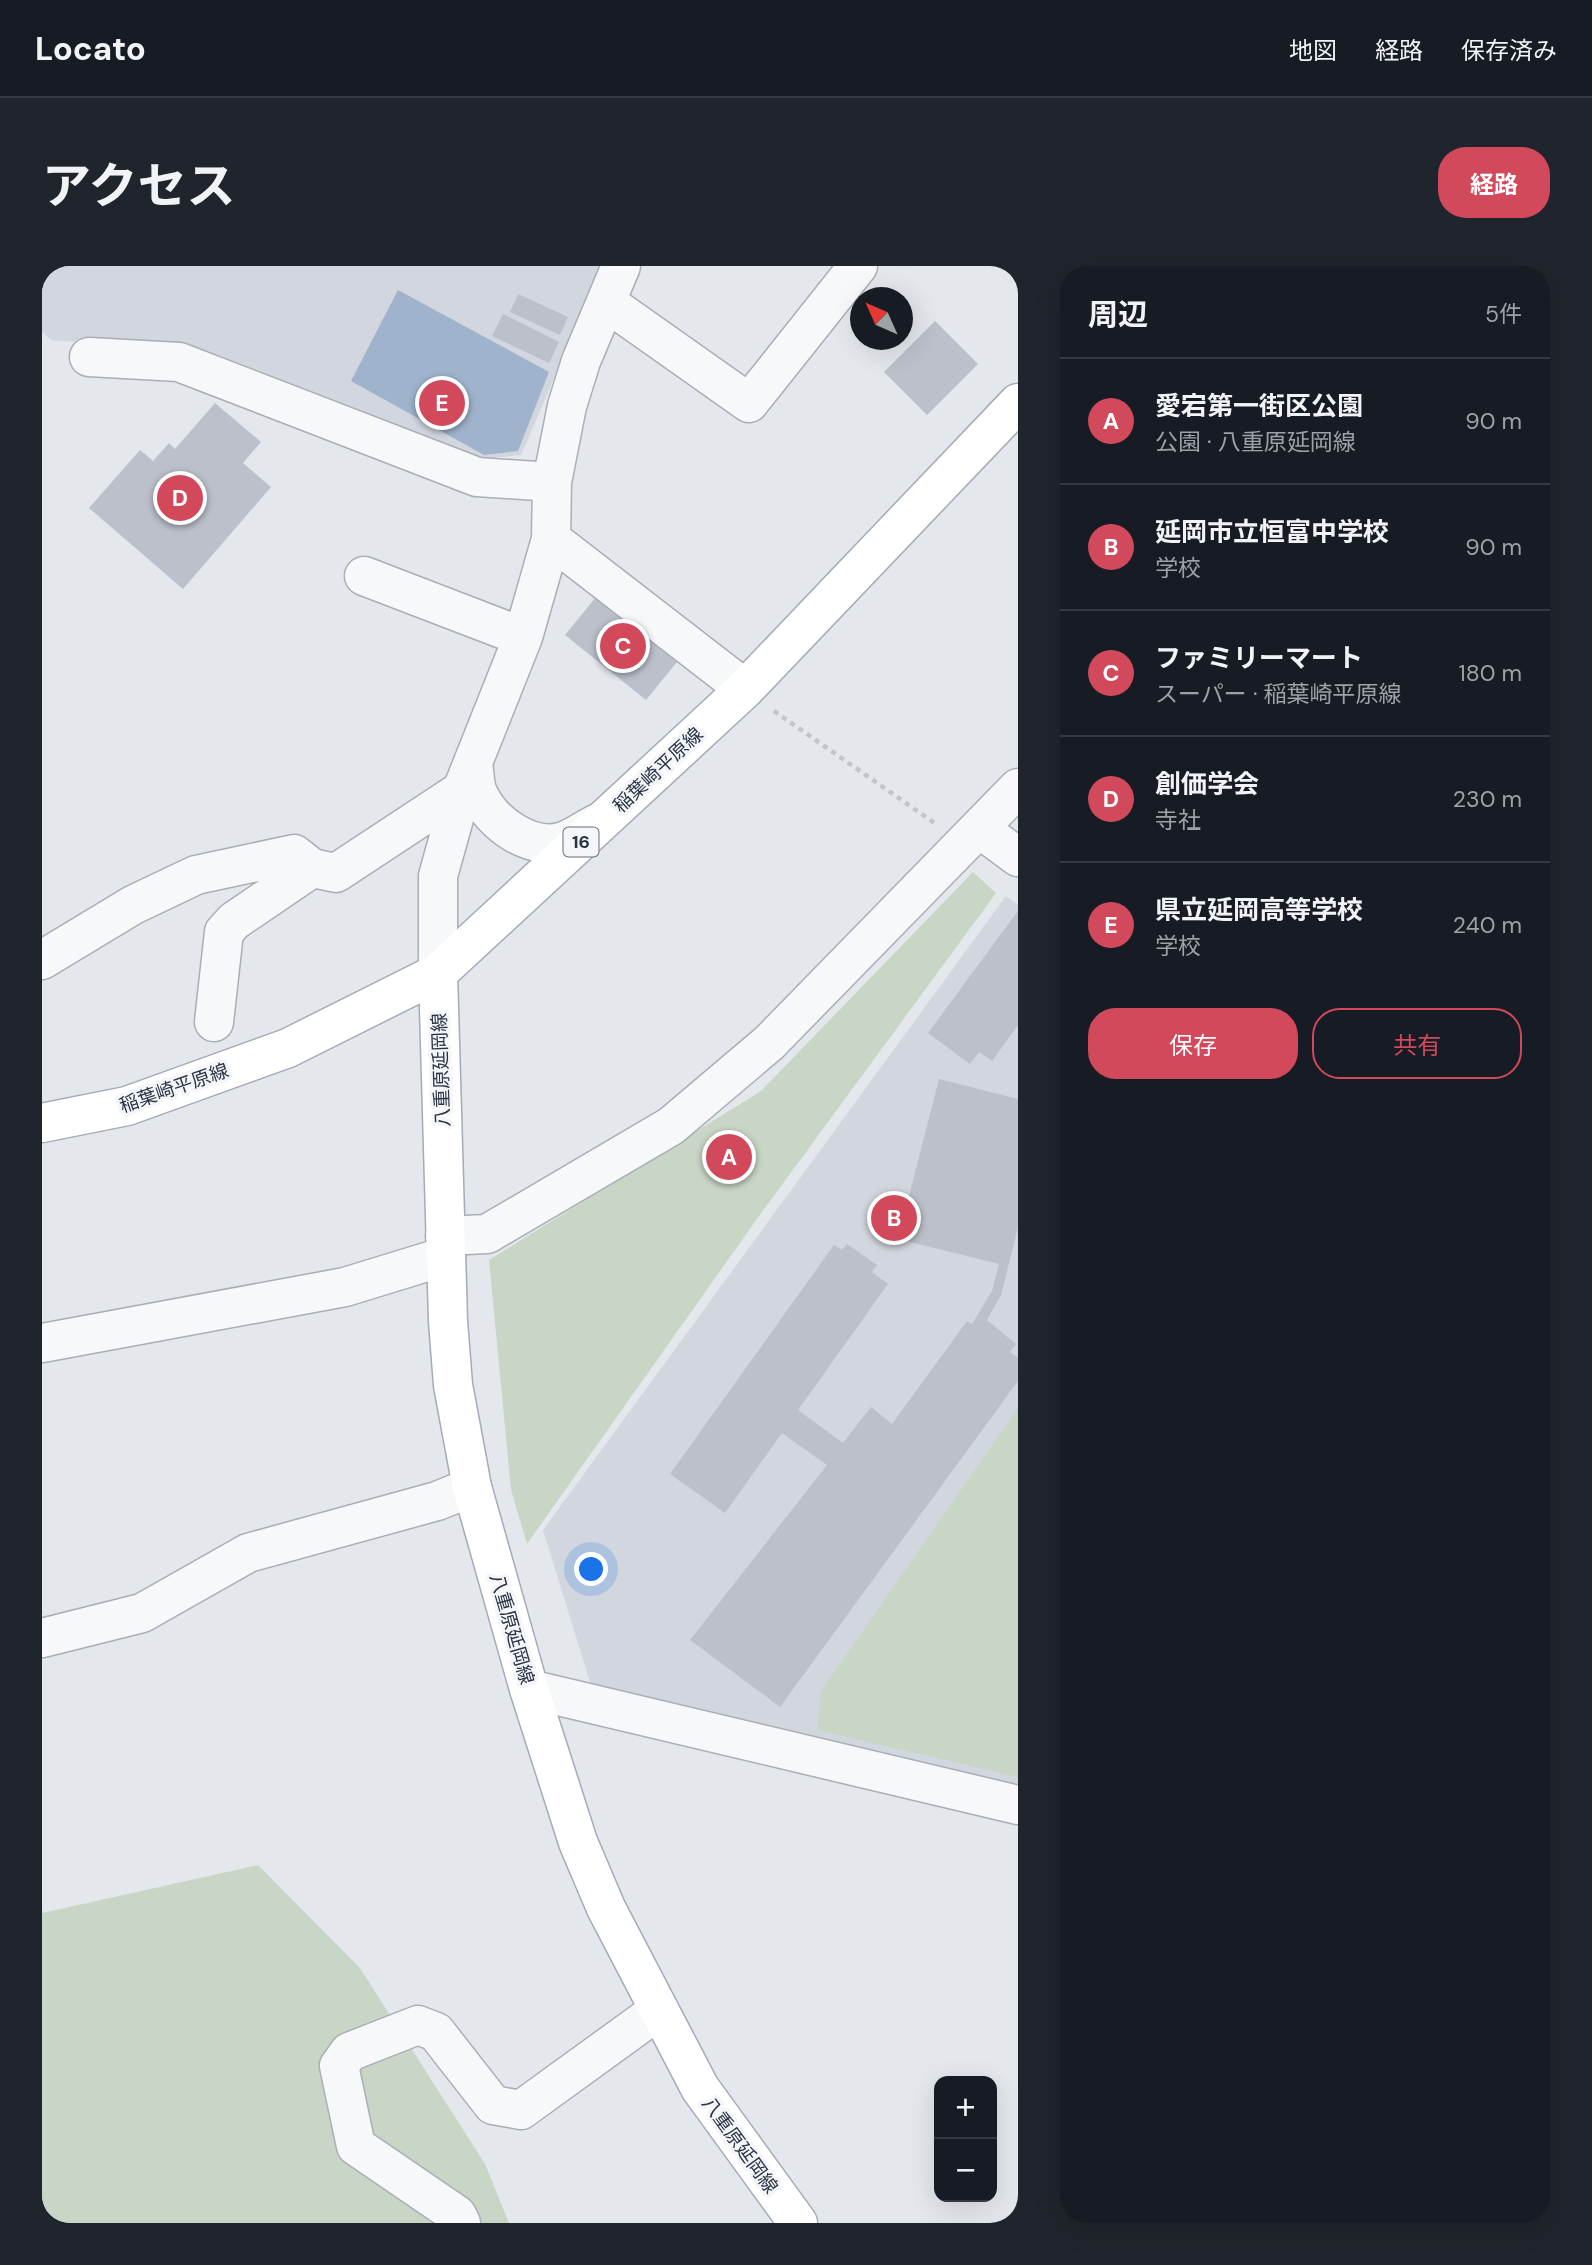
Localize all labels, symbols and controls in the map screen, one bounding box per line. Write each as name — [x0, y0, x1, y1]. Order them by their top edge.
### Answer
text: Locato — [35, 27, 146, 70]
text: 地図 — [1289, 35, 1337, 66]
text: 経路 — [1375, 35, 1423, 66]
text: 保存済み — [1461, 35, 1557, 66]
button: 経路 — [1438, 147, 1550, 218]
text: アクセス — [42, 154, 236, 218]
north arrow — [850, 287, 913, 350]
text: 周辺 — [1088, 295, 1148, 334]
text: 5件 — [1485, 299, 1522, 329]
pin: E — [419, 377, 465, 429]
text: 愛宕第一街区公園 — [1155, 389, 1363, 423]
text: A — [1103, 406, 1119, 436]
text: 90 m — [1465, 406, 1522, 436]
text: 公園 · 八重原延岡線 — [1155, 427, 1356, 457]
pin: D — [157, 472, 203, 524]
text: 延岡市立恒富中学校 — [1155, 515, 1389, 549]
text: B — [1104, 532, 1118, 562]
text: 90 m — [1465, 532, 1522, 562]
text: 学校 — [1155, 553, 1201, 583]
pin: C — [600, 620, 646, 672]
text: ファミリーマート — [1155, 641, 1363, 675]
text: C — [1103, 658, 1119, 688]
text: 180 m — [1458, 658, 1522, 688]
text: スーパー · 稲葉崎平原線 — [1155, 679, 1402, 709]
street label: 稲葉崎平原線 — [608, 722, 708, 818]
text: 創価学会 — [1155, 767, 1259, 801]
text: D — [1103, 784, 1119, 814]
text: 230 m — [1453, 784, 1522, 814]
text: 寺社 — [1155, 805, 1201, 835]
road number: 16 — [564, 828, 598, 856]
text: 県立延岡高等学校 — [1155, 893, 1363, 927]
text: E — [1104, 910, 1118, 940]
text: 240 m — [1453, 910, 1522, 940]
text: 学校 — [1155, 931, 1201, 961]
button: 保存 — [1088, 1008, 1298, 1079]
button: 共有 — [1312, 1008, 1522, 1079]
street label: 八重原延岡線 — [427, 1013, 455, 1127]
street label: 稲葉崎平原線 — [116, 1058, 232, 1118]
pin: A — [706, 1131, 752, 1183]
pin: B — [871, 1192, 917, 1244]
your location — [574, 1552, 608, 1586]
street label: 八重原延岡線 — [484, 1571, 540, 1687]
map controls — [934, 2076, 997, 2202]
button: + — [934, 2076, 997, 2139]
street label: 八重原延岡線 — [696, 2092, 784, 2198]
button: − — [934, 2139, 997, 2202]

